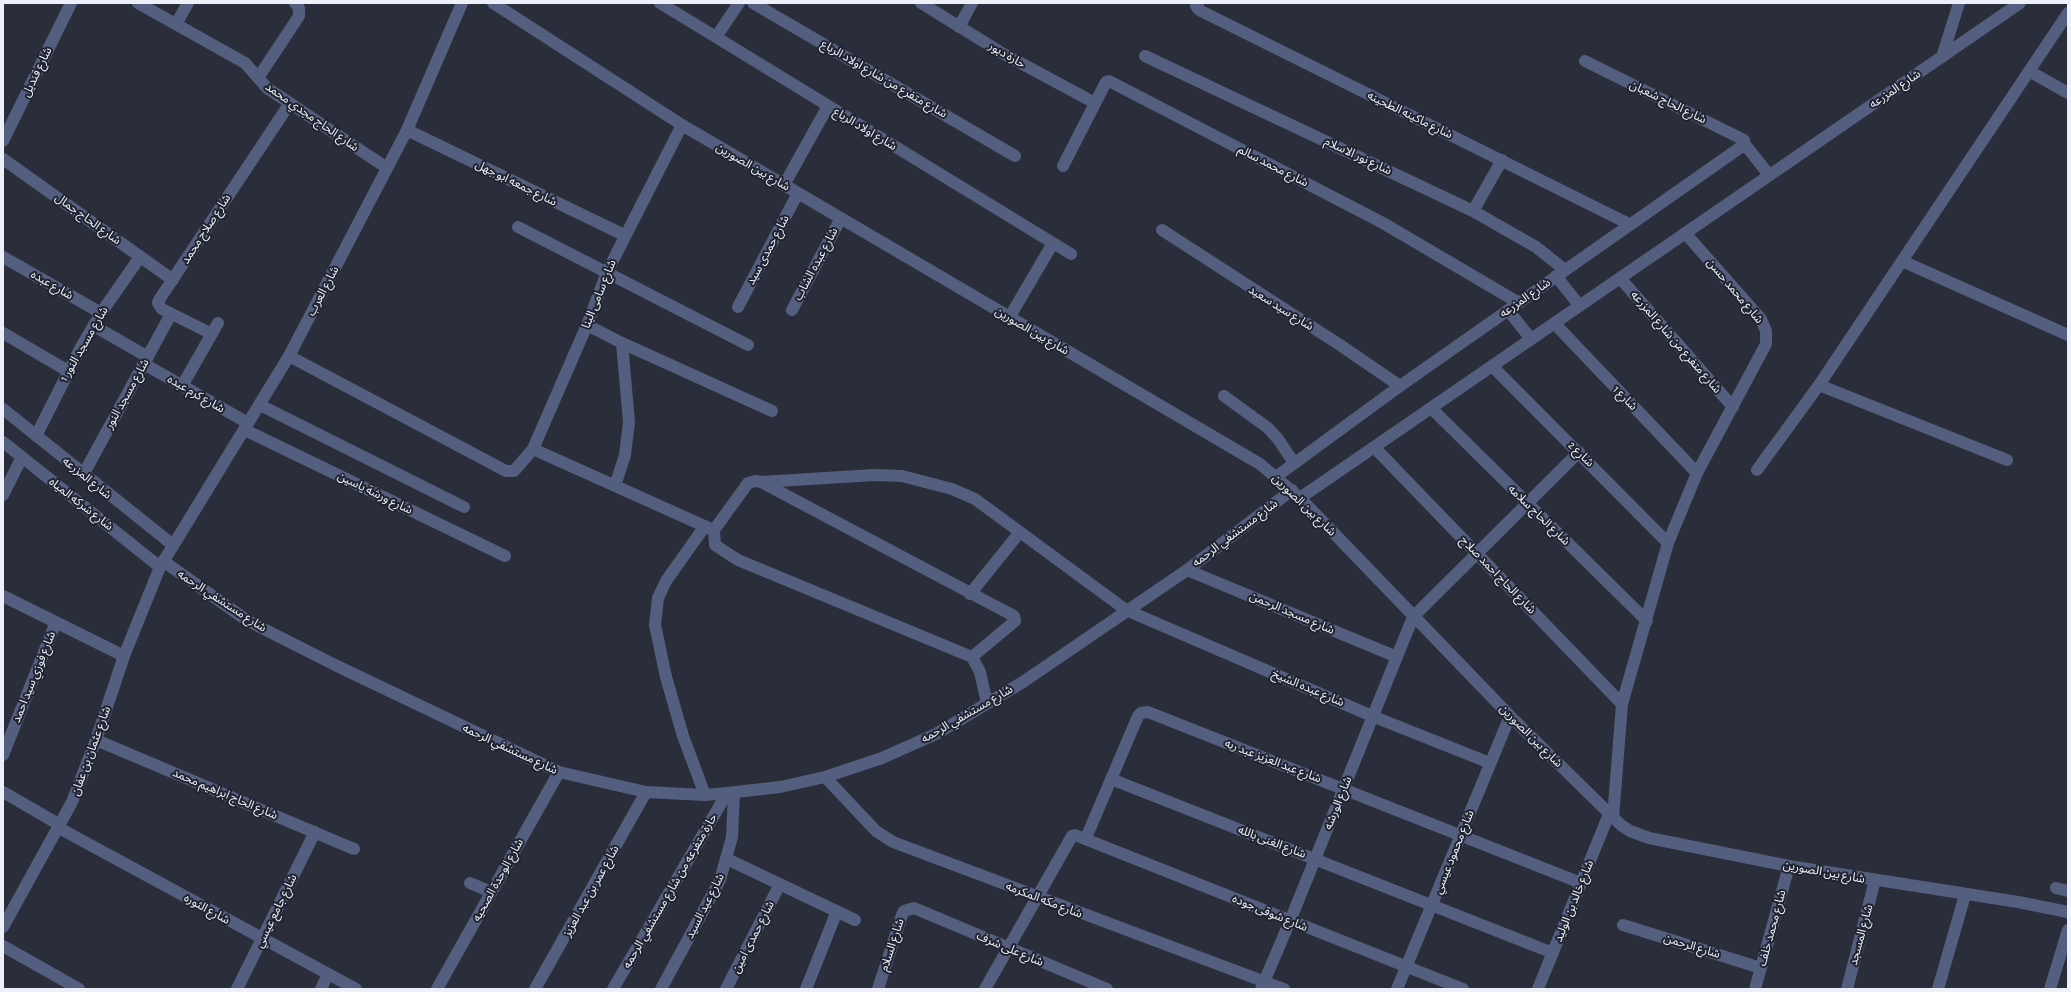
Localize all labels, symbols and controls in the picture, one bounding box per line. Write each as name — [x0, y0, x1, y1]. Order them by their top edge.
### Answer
street label: شارع متفرع من شارع اولاد الرباع — [818, 37, 950, 121]
street label: حارة دبور — [986, 39, 1028, 71]
street label: شارع قنديل — [19, 45, 55, 99]
street label: شارع المزرعه — [1867, 67, 1923, 111]
street label: شارع الحاج شعبان — [1627, 77, 1709, 127]
street label: شارع الحاج مجدي محمد — [262, 79, 362, 155]
street label: شارع ماكينه الطحينه — [1365, 88, 1455, 142]
street label: شارع اولاد الرباع — [831, 104, 899, 154]
street label: شارع نور الاسلام — [1322, 134, 1394, 178]
street label: شارع بين الصورين — [713, 140, 793, 194]
street label: شارع محمد سالم — [1235, 142, 1311, 190]
street label: شارع جمعه ابو جهل — [473, 157, 559, 209]
street label: شارع الحاج جمال — [52, 190, 124, 248]
street label: شارع صلاح محمد — [178, 191, 234, 267]
street label: شارع حمدى سيد — [744, 213, 792, 287]
street label: شارع عبده الشاب — [791, 225, 841, 303]
street label: شارع محمد حسن — [1704, 255, 1766, 327]
street label: شارع سامى البنا — [579, 257, 619, 331]
street label: شارع العرب — [304, 264, 342, 318]
street label: شارع عبده — [28, 267, 76, 303]
street label: شارع المزرعه — [1497, 275, 1553, 321]
street label: شارع سيد سعيد — [1246, 282, 1316, 334]
street label: شارع متفرع من شارع المزرعه — [1628, 288, 1724, 396]
street label: شارع مسجد النور 1 — [57, 304, 111, 384]
street label: شارع بين الصورين — [992, 304, 1072, 358]
street label: شارع مسجد النور — [102, 356, 152, 432]
street label: شارع كرم عبده — [165, 372, 227, 416]
street label: شارع 1 — [1610, 382, 1640, 414]
street label: شارع 2 — [1565, 438, 1597, 470]
street label: شارع المزرعه — [60, 454, 114, 502]
street label: شارع ورشة ياسين — [335, 469, 415, 517]
street label: شارع بين الصورين — [1269, 471, 1339, 539]
street label: شارع شركه المياه — [46, 474, 116, 534]
street label: شارع الحاج سلامه — [1505, 482, 1573, 548]
street label: شارع مستشفي الرحمه — [1189, 496, 1281, 570]
street label: شارع الحاج احمد صلاح — [1457, 533, 1539, 617]
street label: شارع مستشفي الرحمه — [175, 567, 269, 635]
street label: شارع مسجد الرحمن — [1247, 589, 1337, 637]
street label: شارع فوزي سيد احمد — [9, 629, 59, 725]
street label: شارع عبده الشيخ — [1270, 666, 1346, 710]
street label: شارع مستشفي الرحمه — [919, 682, 1015, 746]
street label: شارع بين الصورين — [1496, 701, 1566, 771]
street label: شارع عثمان بن عفان — [68, 704, 114, 798]
street label: شارع مستشفي الرحمه — [460, 721, 560, 777]
street label: شارع عبد العزيز عبد ربه — [1223, 736, 1323, 786]
street label: شارع الحاج ابراهيم محمد — [170, 765, 280, 823]
street label: شارع الورشه — [1321, 774, 1355, 832]
street label: شارع محمود عيسي — [1431, 808, 1477, 896]
street label: حارة متفرعه من شارع مستشفي الرحمه — [620, 811, 720, 971]
street label: شارع الغنى بالله — [1236, 822, 1308, 862]
street label: شارع الوحدة الصحيه — [469, 836, 527, 924]
street label: شارع عمر بن عبد العزيز — [560, 843, 622, 939]
street label: شارع خالد بن الوليد — [1551, 858, 1597, 944]
street label: شارع بين الصورين — [1782, 858, 1866, 886]
street label: شارع عيد السيد — [682, 871, 728, 941]
street label: شارع جامع عيسي — [252, 872, 300, 950]
street label: شارع مكه المكرمه — [1004, 879, 1084, 921]
street label: شارع محمد خلف — [1755, 888, 1789, 968]
street label: شارع الثوره — [182, 891, 232, 927]
street label: شارع شوقى جوده — [1230, 891, 1310, 935]
street label: شارع حمدى امين — [729, 898, 777, 976]
street label: شارع المسجد — [1846, 903, 1876, 967]
street label: شارع السلام — [877, 917, 907, 973]
street label: شارع على شرف — [974, 928, 1046, 970]
street label: شارع الرحمن — [1662, 931, 1722, 961]

